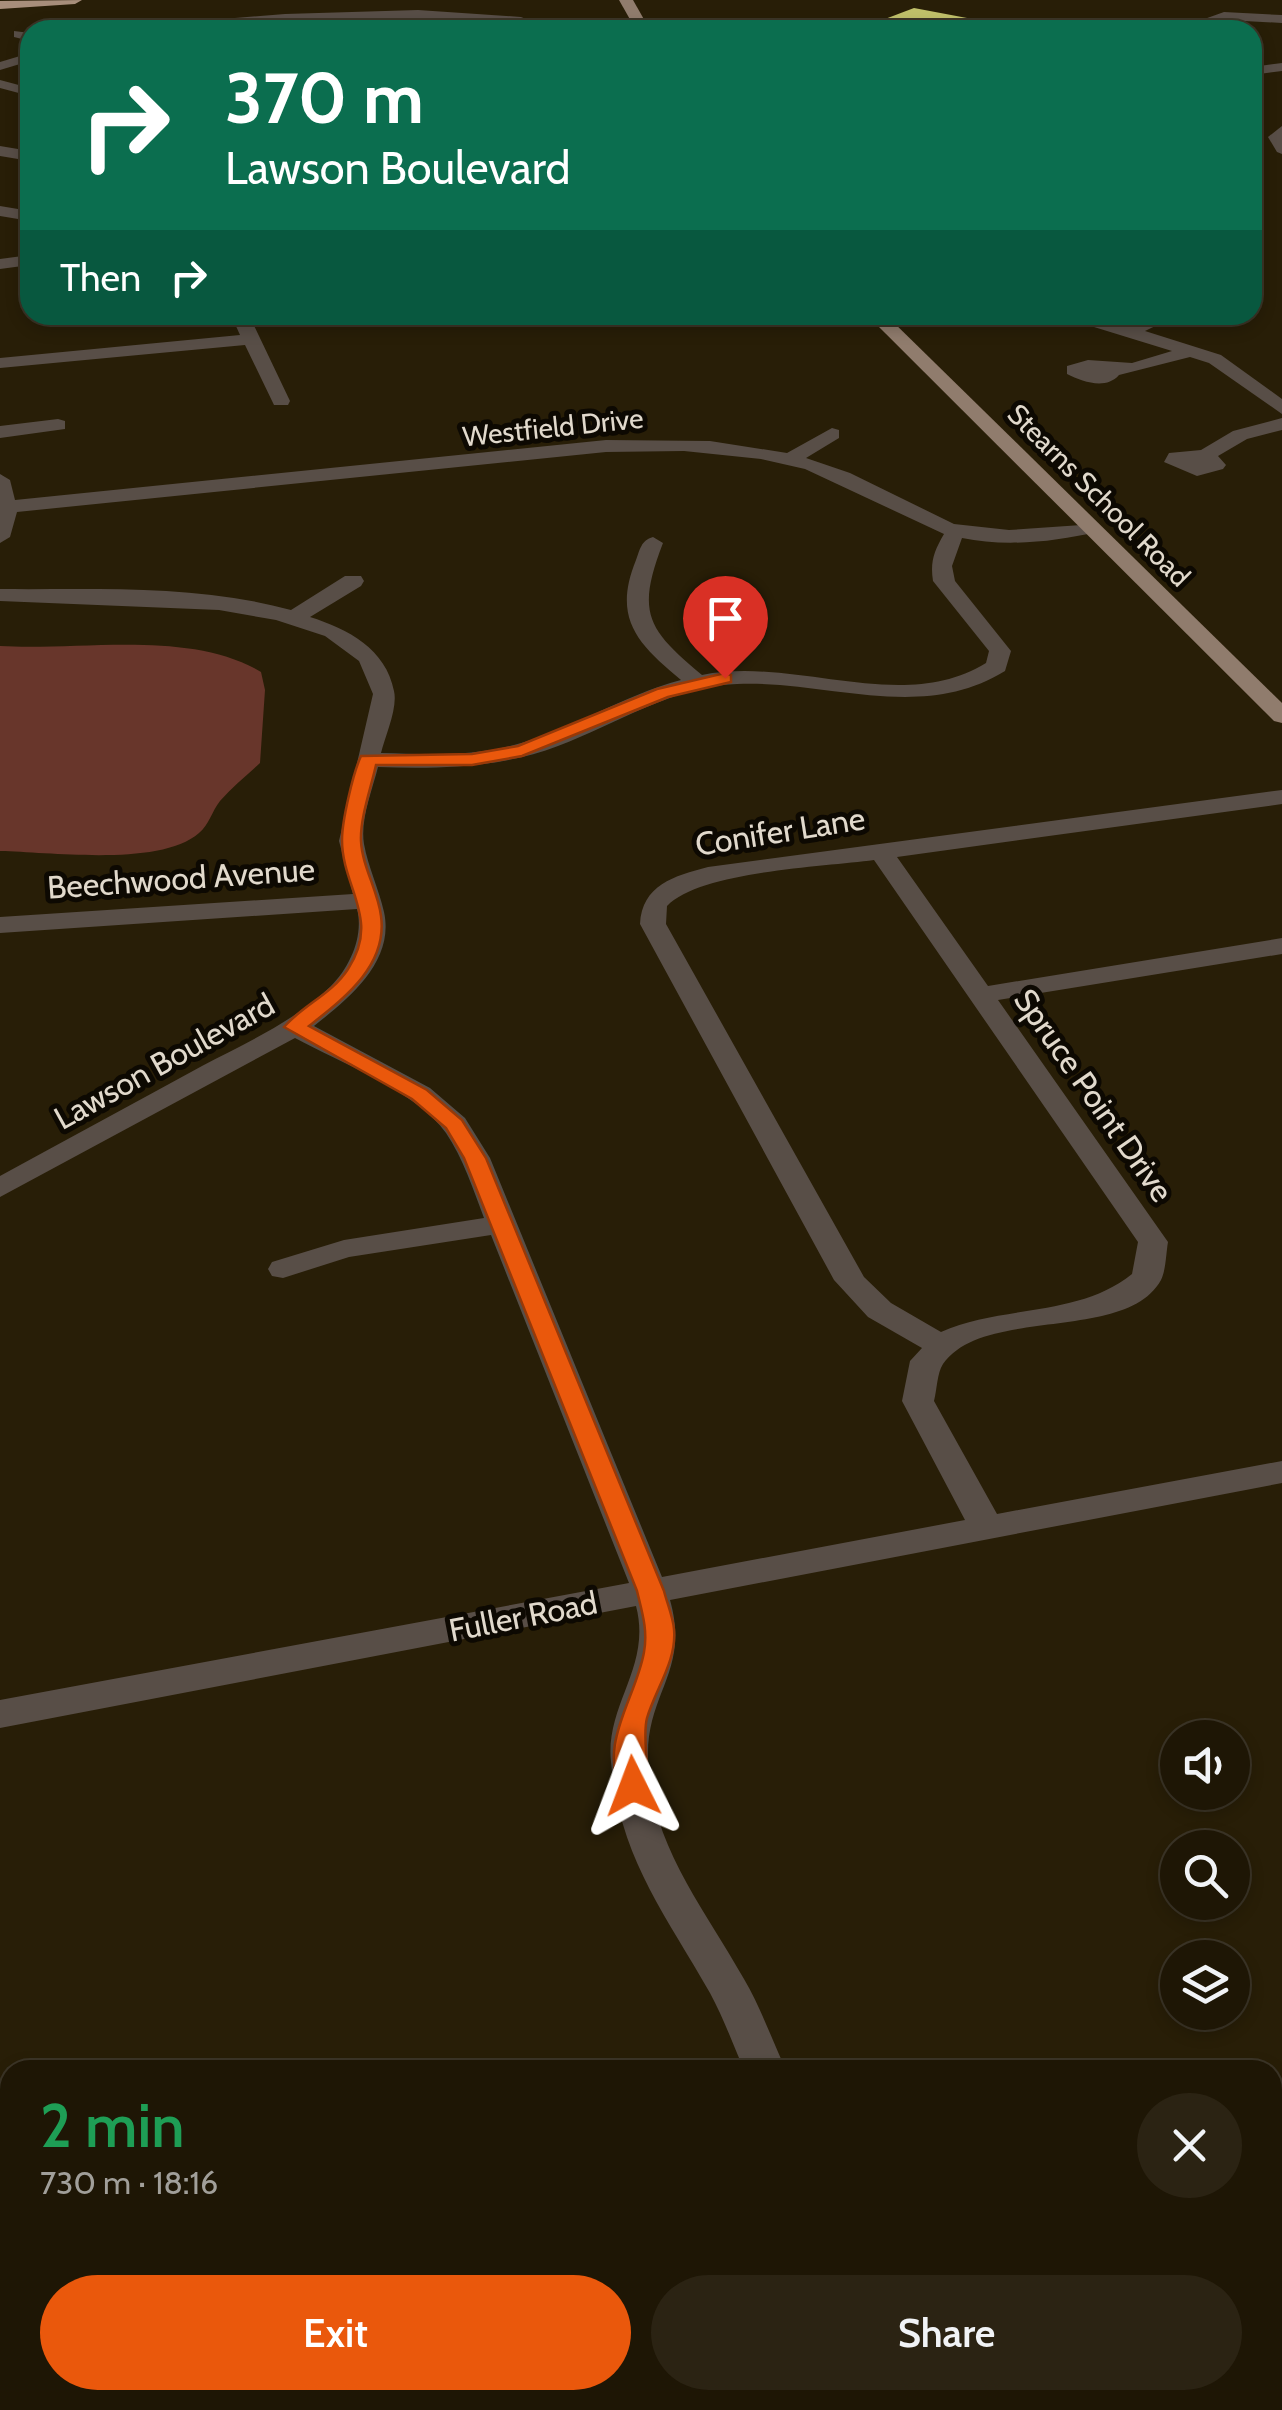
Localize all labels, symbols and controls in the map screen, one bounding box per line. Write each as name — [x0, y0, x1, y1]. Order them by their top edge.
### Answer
text: 370 m — [225, 55, 424, 141]
icon: right — [60, 60, 190, 190]
text: Lawson Boulevard — [225, 141, 570, 195]
icon: right — [161, 250, 216, 305]
text: Then — [60, 254, 141, 301]
street label: Stearns School Road — [1001, 397, 1197, 593]
street label: Westfield Drive — [461, 401, 645, 453]
pin — [683, 576, 768, 679]
icon: arrive — [698, 591, 753, 646]
street label: Conifer Lane — [692, 798, 868, 864]
street label: Beechwood Avenue — [46, 849, 316, 907]
street label: Spruce Point Drive — [1006, 981, 1182, 1209]
street label: Lawson Boulevard — [47, 984, 281, 1138]
street label: Fuller Road — [446, 1583, 600, 1649]
map controls — [1160, 1720, 1250, 2030]
button: sound — [1160, 1720, 1250, 1810]
position arrow — [581, 1734, 685, 1838]
button: search — [1160, 1830, 1250, 1920]
button: layers — [1160, 1940, 1250, 2030]
text: 2 min — [40, 2089, 185, 2162]
button: close — [1137, 2093, 1242, 2198]
text: 730 m · 18:16 — [40, 2163, 218, 2202]
button: Exit — [40, 2275, 631, 2390]
button: Share — [651, 2275, 1242, 2390]

